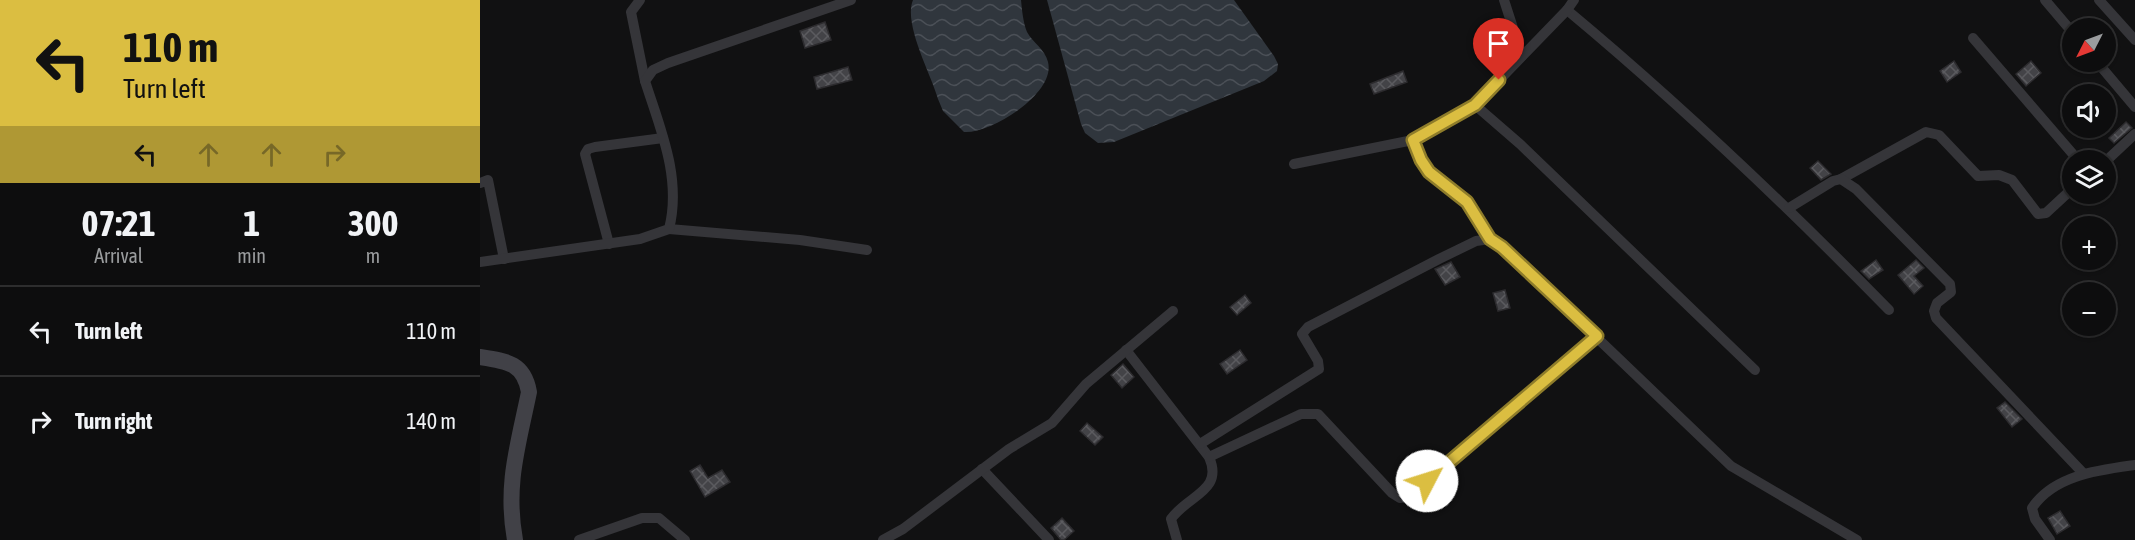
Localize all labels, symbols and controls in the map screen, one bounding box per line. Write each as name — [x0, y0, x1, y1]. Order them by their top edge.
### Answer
pin — [1473, 18, 1524, 80]
north arrow — [2062, 18, 2116, 72]
map controls — [2062, 18, 2116, 336]
text: 110 m — [123, 23, 218, 71]
icon: left — [24, 24, 102, 102]
icon: arrive — [1482, 27, 1515, 60]
text: Turn left — [123, 73, 206, 104]
button: sound — [2062, 84, 2116, 138]
icon: left — [129, 138, 162, 171]
icon: ahead — [192, 138, 225, 171]
icon: ahead — [255, 138, 288, 171]
icon: right — [318, 138, 351, 171]
button: layers — [2062, 150, 2116, 204]
text: 07:21 — [82, 202, 156, 244]
text: 1 — [243, 202, 260, 244]
text: 300 — [348, 202, 398, 244]
button: + — [2062, 216, 2116, 270]
text: Arrival — [94, 244, 143, 267]
text: min — [237, 244, 266, 267]
text: m — [366, 244, 380, 267]
button: − — [2062, 282, 2116, 336]
icon: left — [24, 315, 57, 348]
text: Turn left — [75, 318, 142, 344]
text: 110 m — [406, 318, 456, 344]
icon: right — [24, 405, 57, 438]
text: Turn right — [75, 408, 152, 434]
text: 140 m — [406, 408, 456, 434]
position arrow — [1395, 449, 1459, 513]

